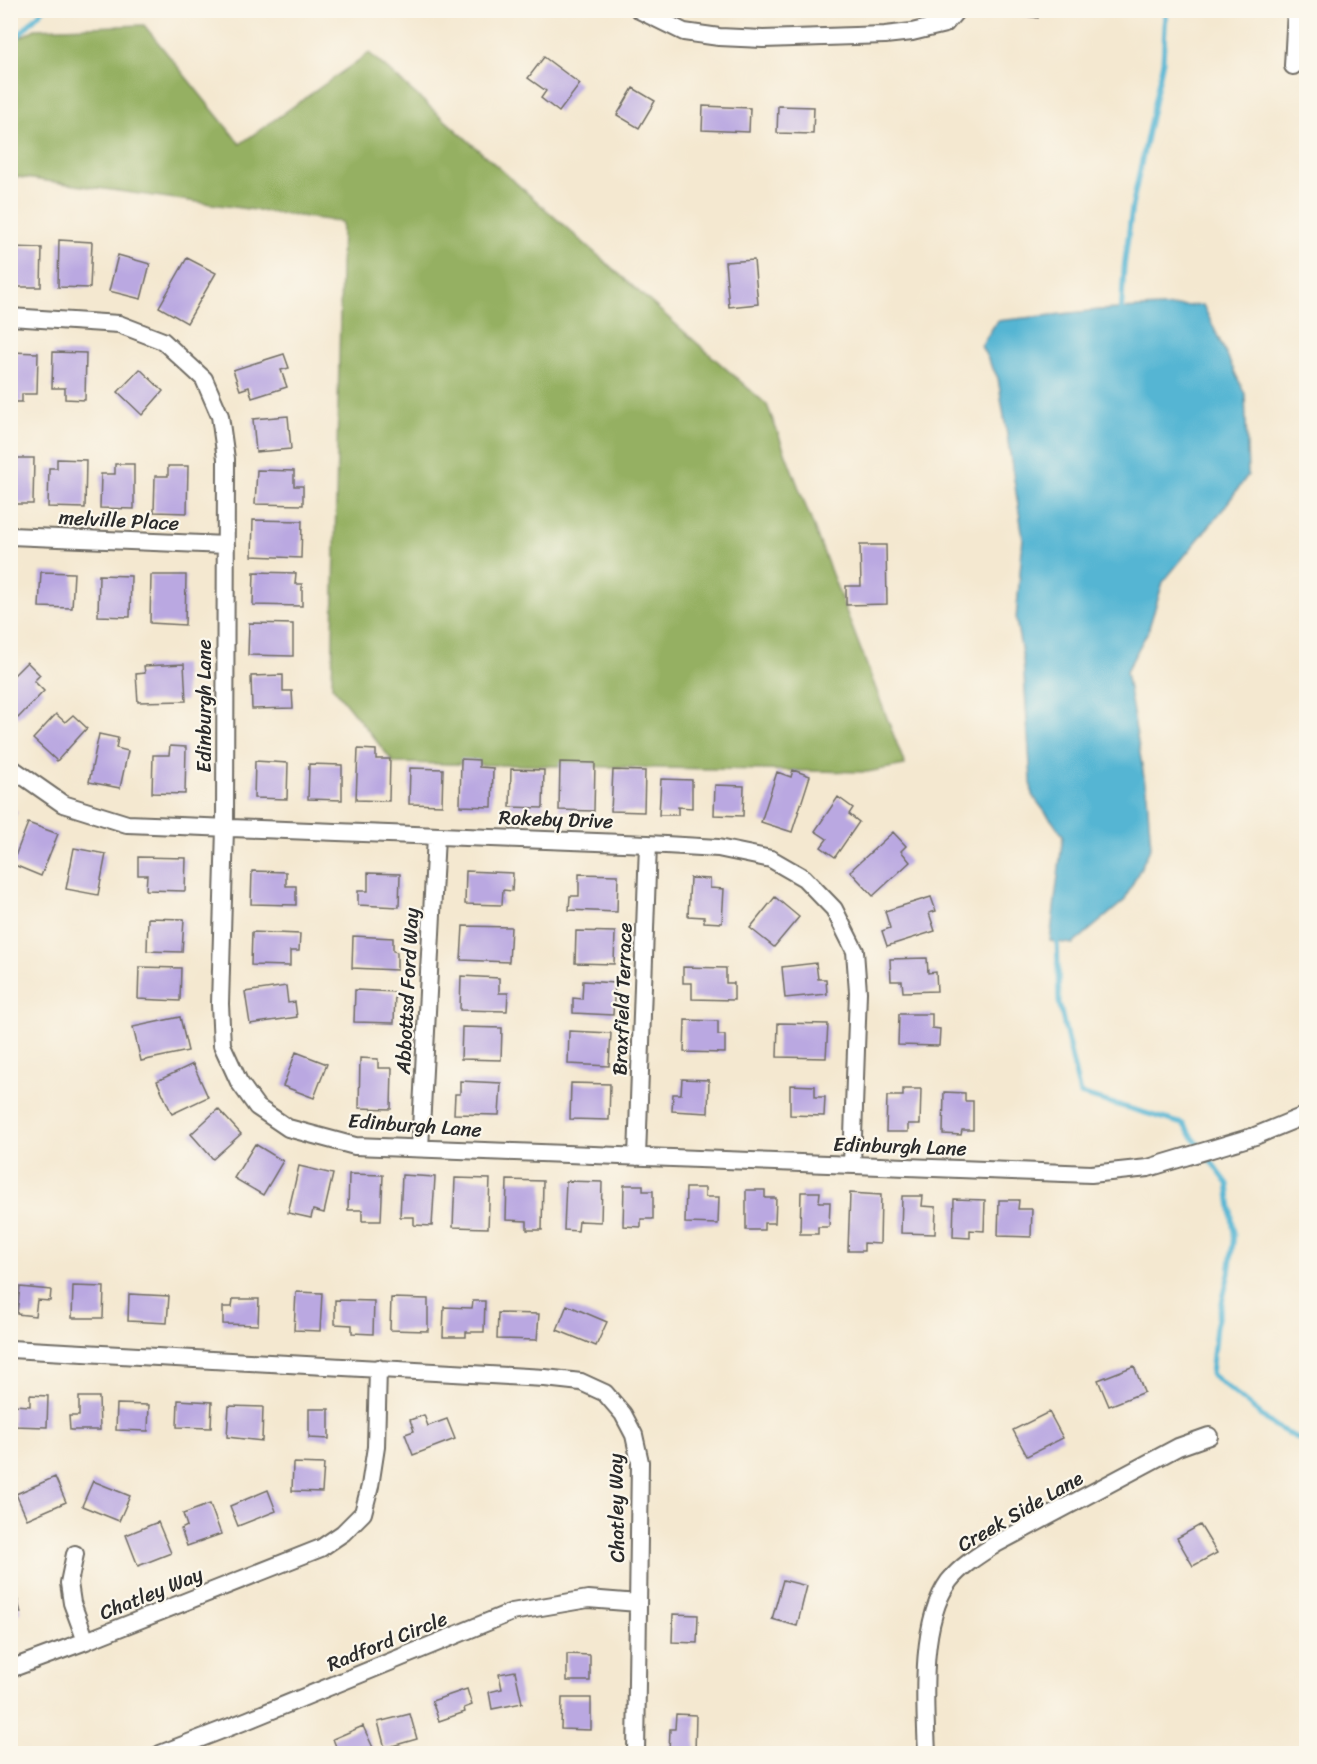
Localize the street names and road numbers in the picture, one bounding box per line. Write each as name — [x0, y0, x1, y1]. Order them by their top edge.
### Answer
street label: melville Place — [58, 500, 180, 541]
street label: Edinburgh Lane — [187, 639, 222, 773]
street label: Rokeby Drive — [498, 800, 614, 839]
street label: Abbottsd Ford Way — [386, 906, 429, 1076]
street label: Braxfield Terrace — [602, 922, 643, 1076]
street label: Edinburgh Lane — [347, 1103, 483, 1148]
street label: Edinburgh Lane — [833, 1127, 967, 1166]
street label: Chatley Way — [598, 1453, 635, 1563]
street label: Creek Side Lane — [950, 1461, 1090, 1562]
street label: Chatley Way — [94, 1557, 209, 1630]
street label: Radford Circle — [321, 1601, 453, 1682]

